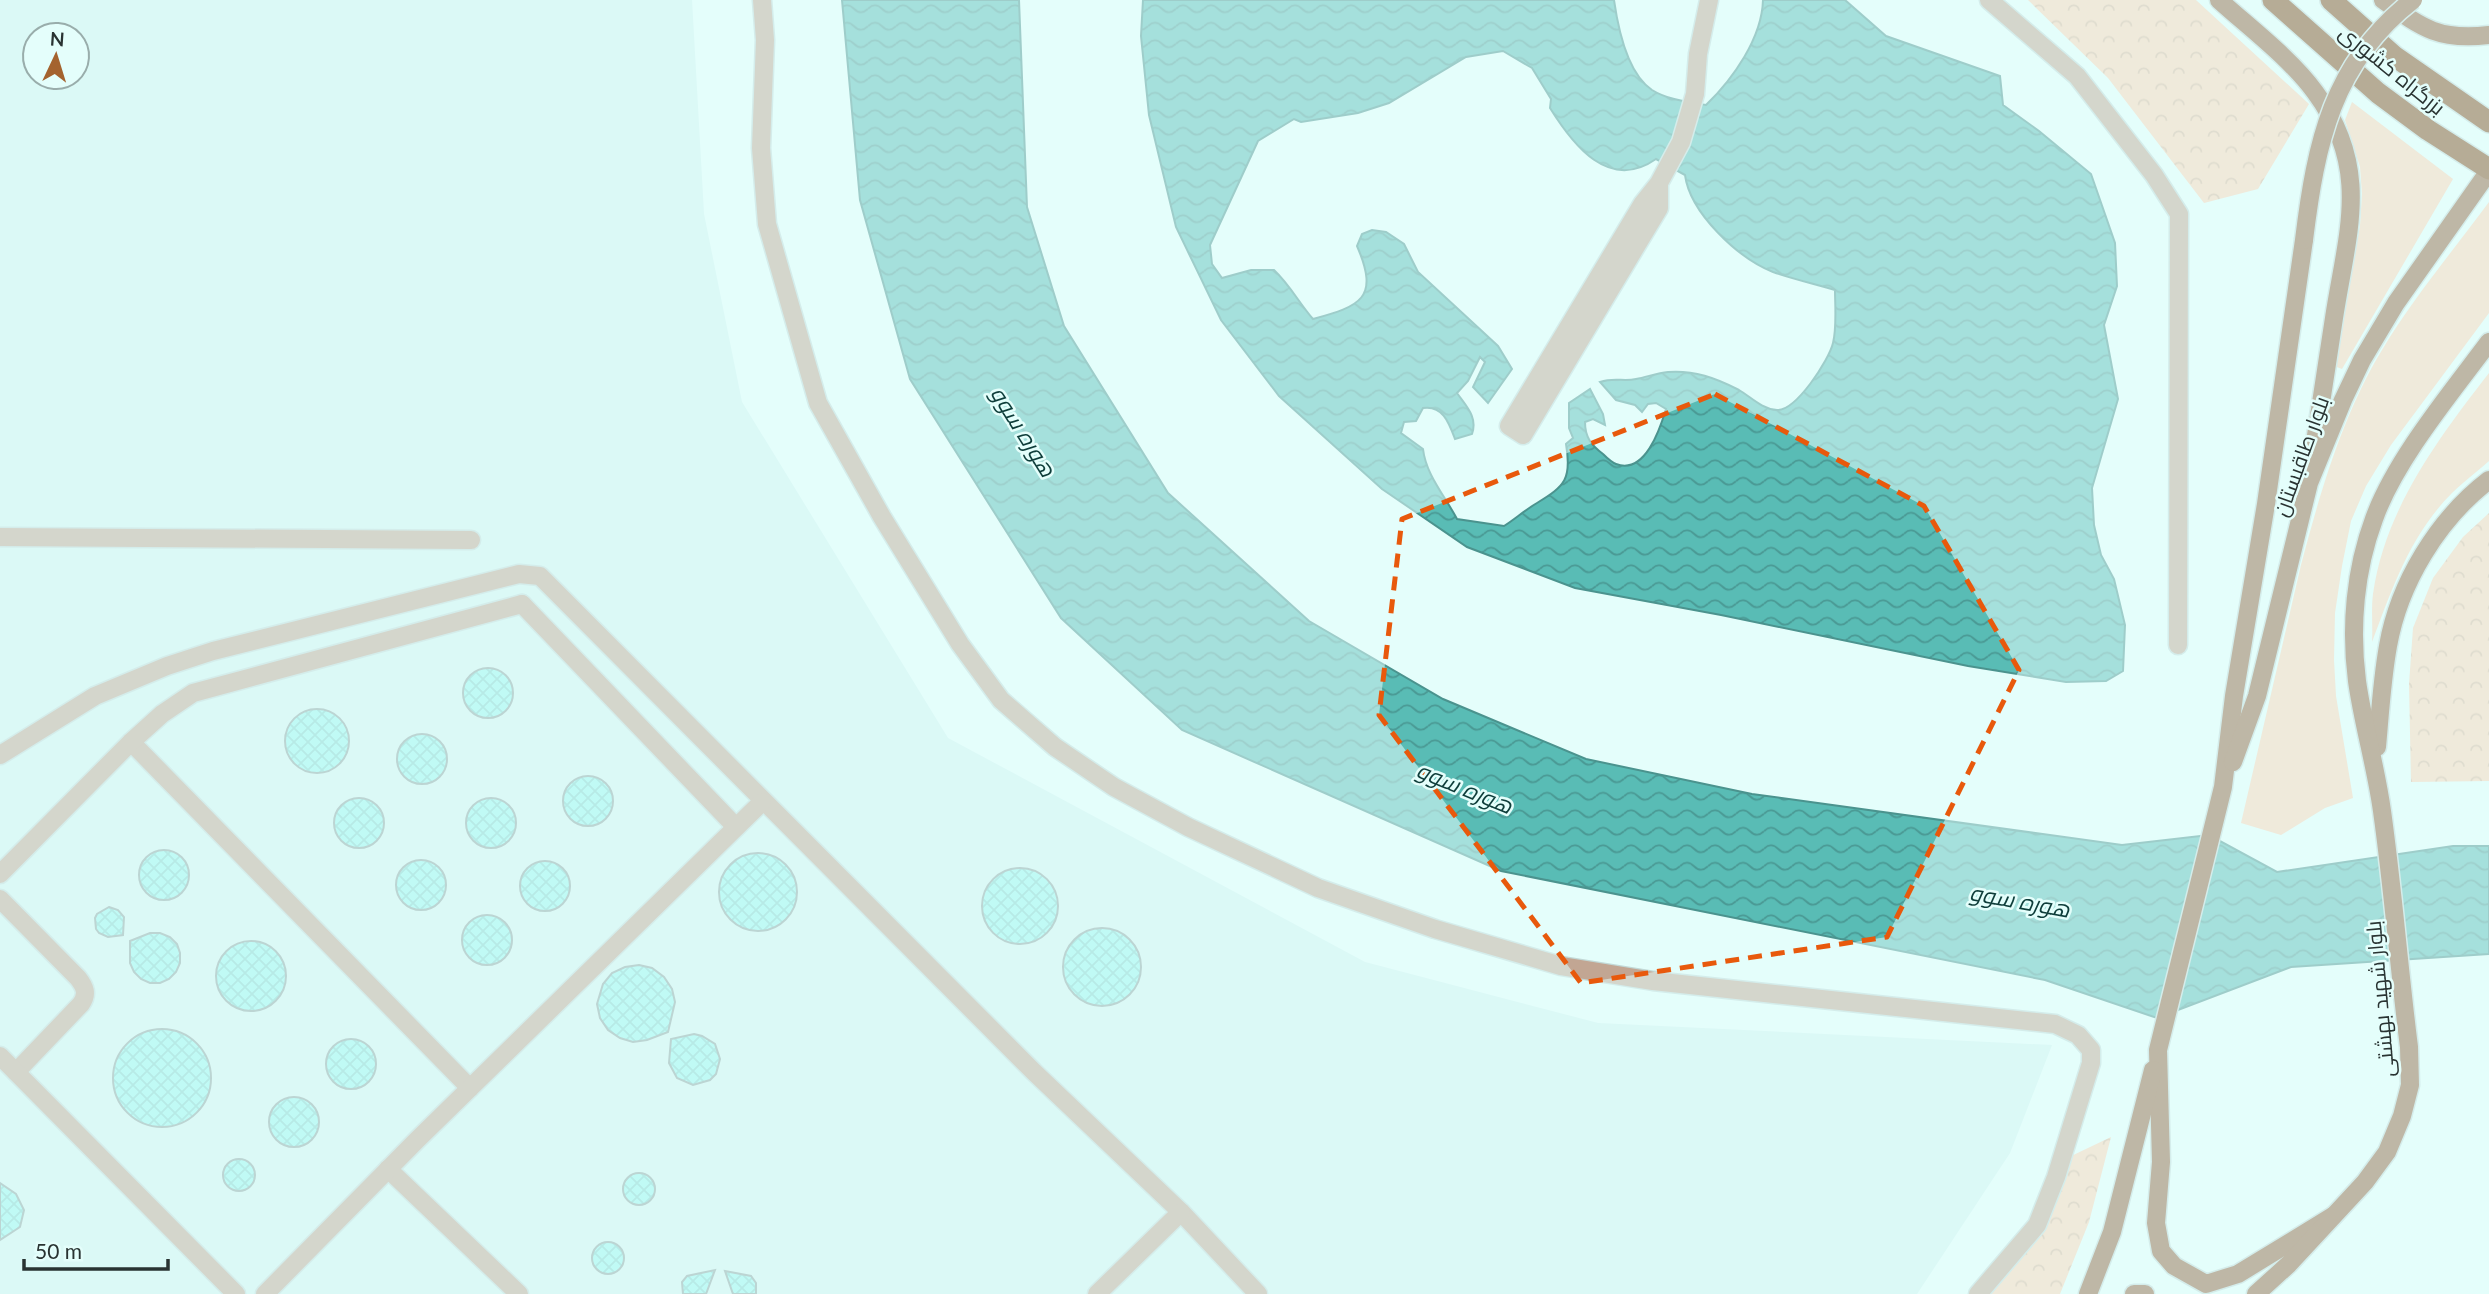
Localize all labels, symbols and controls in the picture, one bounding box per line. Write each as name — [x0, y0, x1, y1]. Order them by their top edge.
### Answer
street label: بزرگراه کشوری — [2334, 19, 2451, 121]
north arrow — [21, 21, 91, 91]
text: N — [49, 27, 65, 51]
water label: هوره سوو — [984, 381, 1063, 482]
street label: بلوار طاقبستان — [2267, 393, 2335, 520]
water label: هوره سوو — [1412, 755, 1518, 820]
water label: هوره سوو — [1968, 877, 2073, 924]
street label: بلوار شهید بهشتی — [2360, 920, 2400, 1078]
scale bar — [24, 1228, 168, 1272]
text: 50 m — [35, 1238, 82, 1263]

